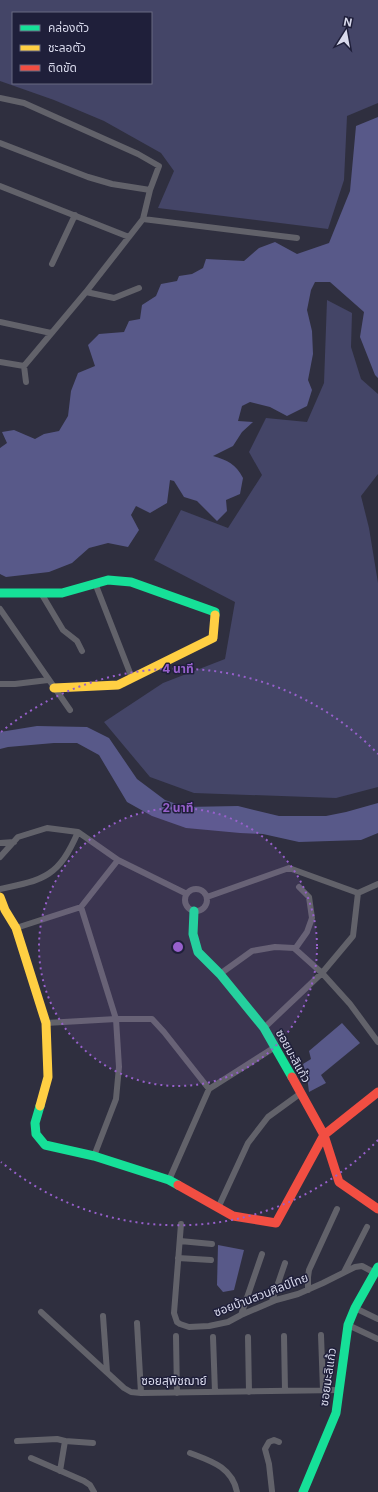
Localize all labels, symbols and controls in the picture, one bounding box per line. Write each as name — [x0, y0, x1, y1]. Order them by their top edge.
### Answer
legend — [12, 12, 152, 84]
north arrow — [326, 12, 366, 52]
text: N — [342, 15, 353, 30]
text: คล่องตัว — [48, 20, 89, 35]
text: ชะลอตัว — [48, 40, 86, 55]
text: ติดขัด — [48, 60, 77, 75]
text: 4 นาที — [162, 661, 194, 676]
text: 2 นาที — [162, 800, 194, 815]
centre of rings — [171, 940, 185, 954]
street label: ซอยมะลิแก้ว — [273, 1026, 314, 1085]
street label: ซอยบ้านสวนศิลป์ไทย — [211, 1270, 310, 1319]
street label: ซอยมะลิแก้ว — [316, 1347, 339, 1407]
street label: ซอยสุพิชฌาย์ — [141, 1373, 207, 1388]

